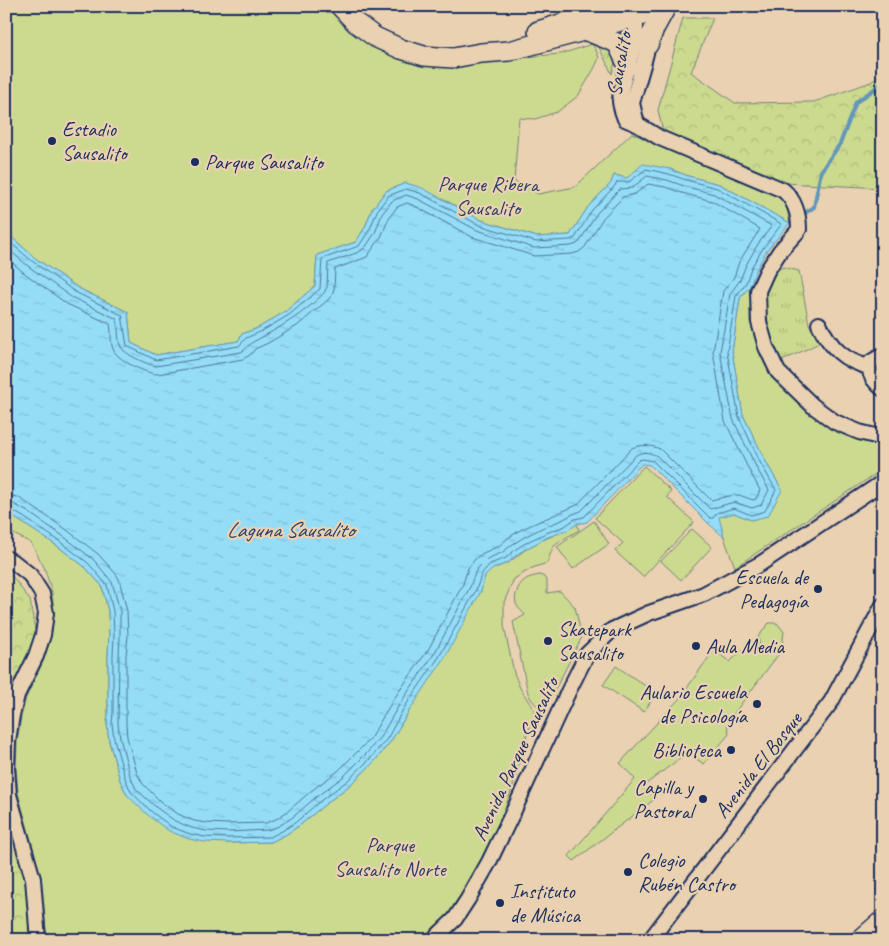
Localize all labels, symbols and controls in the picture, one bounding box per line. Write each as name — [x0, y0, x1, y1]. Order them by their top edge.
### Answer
street label: Sausalito — [601, 27, 638, 98]
place label: Estadio Sausalito — [62, 116, 129, 166]
marker: Estadio Sausalito — [46, 135, 58, 147]
place label: Parque Sausalito — [205, 149, 325, 175]
marker: Parque Sausalito — [189, 156, 201, 168]
park label: Parque Ribera Sausalito — [438, 171, 541, 221]
water label: Laguna Sausalito — [227, 516, 358, 544]
place label: Escuela de Pedagogía — [735, 564, 810, 614]
marker: Escuela de Pedagogía — [812, 583, 824, 595]
place label: Skatepark Sausalito — [558, 616, 632, 666]
place label: Aula Media — [706, 633, 785, 659]
marker: Skatepark Sausalito — [542, 635, 554, 647]
marker: Aula Media — [690, 640, 702, 652]
street label: Avenida Parque Sausalito — [466, 671, 565, 845]
place label: Aulario Escuela de Psicología — [640, 679, 749, 729]
marker: Aulario Escuela de Psicología — [751, 698, 763, 710]
street label: Avenida El Bosque — [709, 706, 808, 823]
place label: Biblioteca — [652, 737, 723, 763]
marker: Biblioteca — [725, 744, 737, 756]
place label: Capilla y Pastoral — [634, 774, 696, 824]
marker: Capilla y Pastoral — [697, 793, 709, 805]
park label: Parque Sausalito Norte — [335, 832, 448, 882]
place label: Colegio Rubén Castro — [638, 847, 737, 897]
marker: Colegio Rubén Castro — [622, 866, 634, 878]
place label: Instituto de Música — [510, 878, 582, 928]
marker: Instituto de Música — [494, 897, 506, 909]

